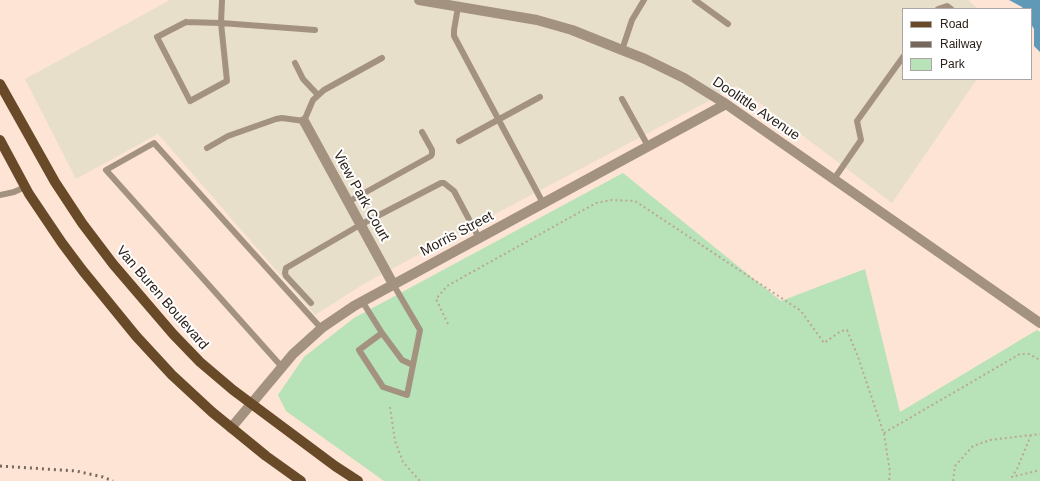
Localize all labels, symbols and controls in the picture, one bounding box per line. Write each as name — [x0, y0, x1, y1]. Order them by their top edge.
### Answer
legend — [902, 8, 1032, 80]
text: Road — [940, 17, 969, 31]
text: Railway — [940, 37, 982, 51]
text: Park — [940, 57, 965, 71]
street label: Doolittle Avenue — [709, 74, 803, 144]
street label: View Park Court — [329, 148, 393, 244]
street label: Morris Street — [418, 208, 496, 260]
street label: Van Buren Boulevard — [112, 243, 212, 353]

